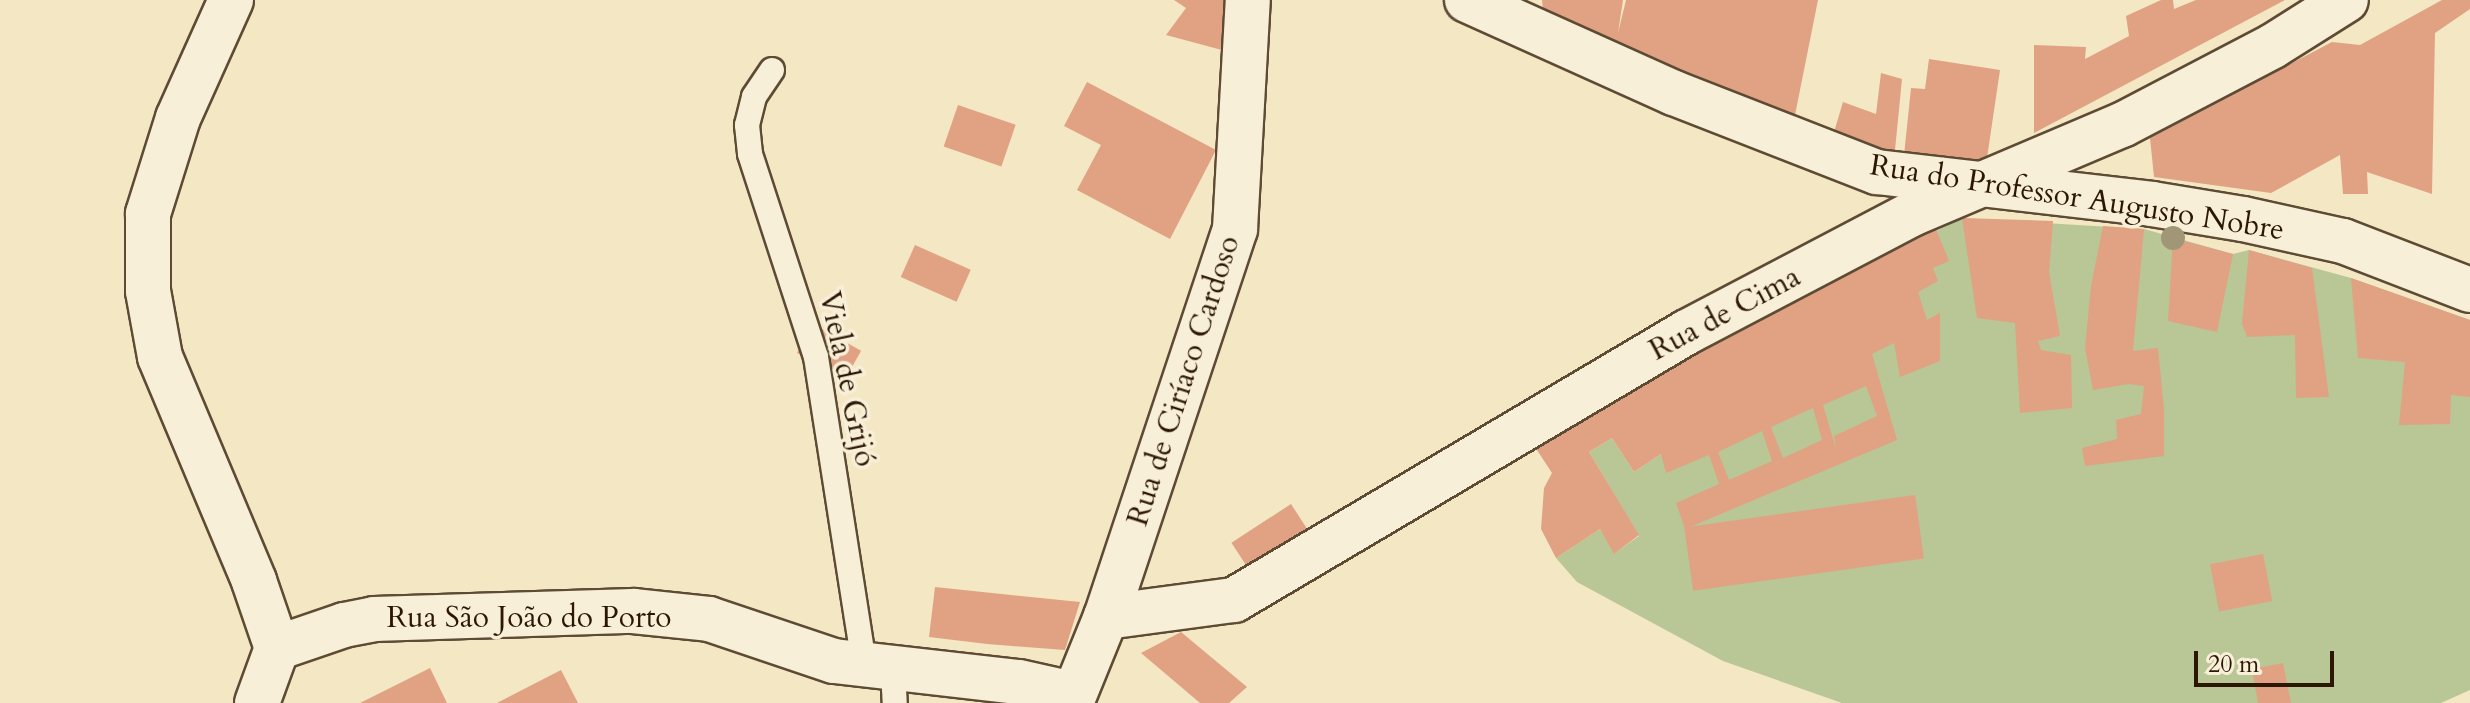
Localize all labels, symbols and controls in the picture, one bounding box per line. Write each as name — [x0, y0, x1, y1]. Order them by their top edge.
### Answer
street label: Rua do Professor Augusto Nobre — [1867, 147, 2287, 249]
street label: Rua de Ciríaco Cardoso — [1120, 231, 1248, 531]
street label: Rua de Cima — [1643, 259, 1807, 369]
street label: Viela de Grijó — [811, 288, 883, 470]
street label: Rua São João do Porto — [386, 600, 672, 636]
scale bar — [2198, 635, 2338, 685]
text: 20 m — [2208, 648, 2259, 681]

